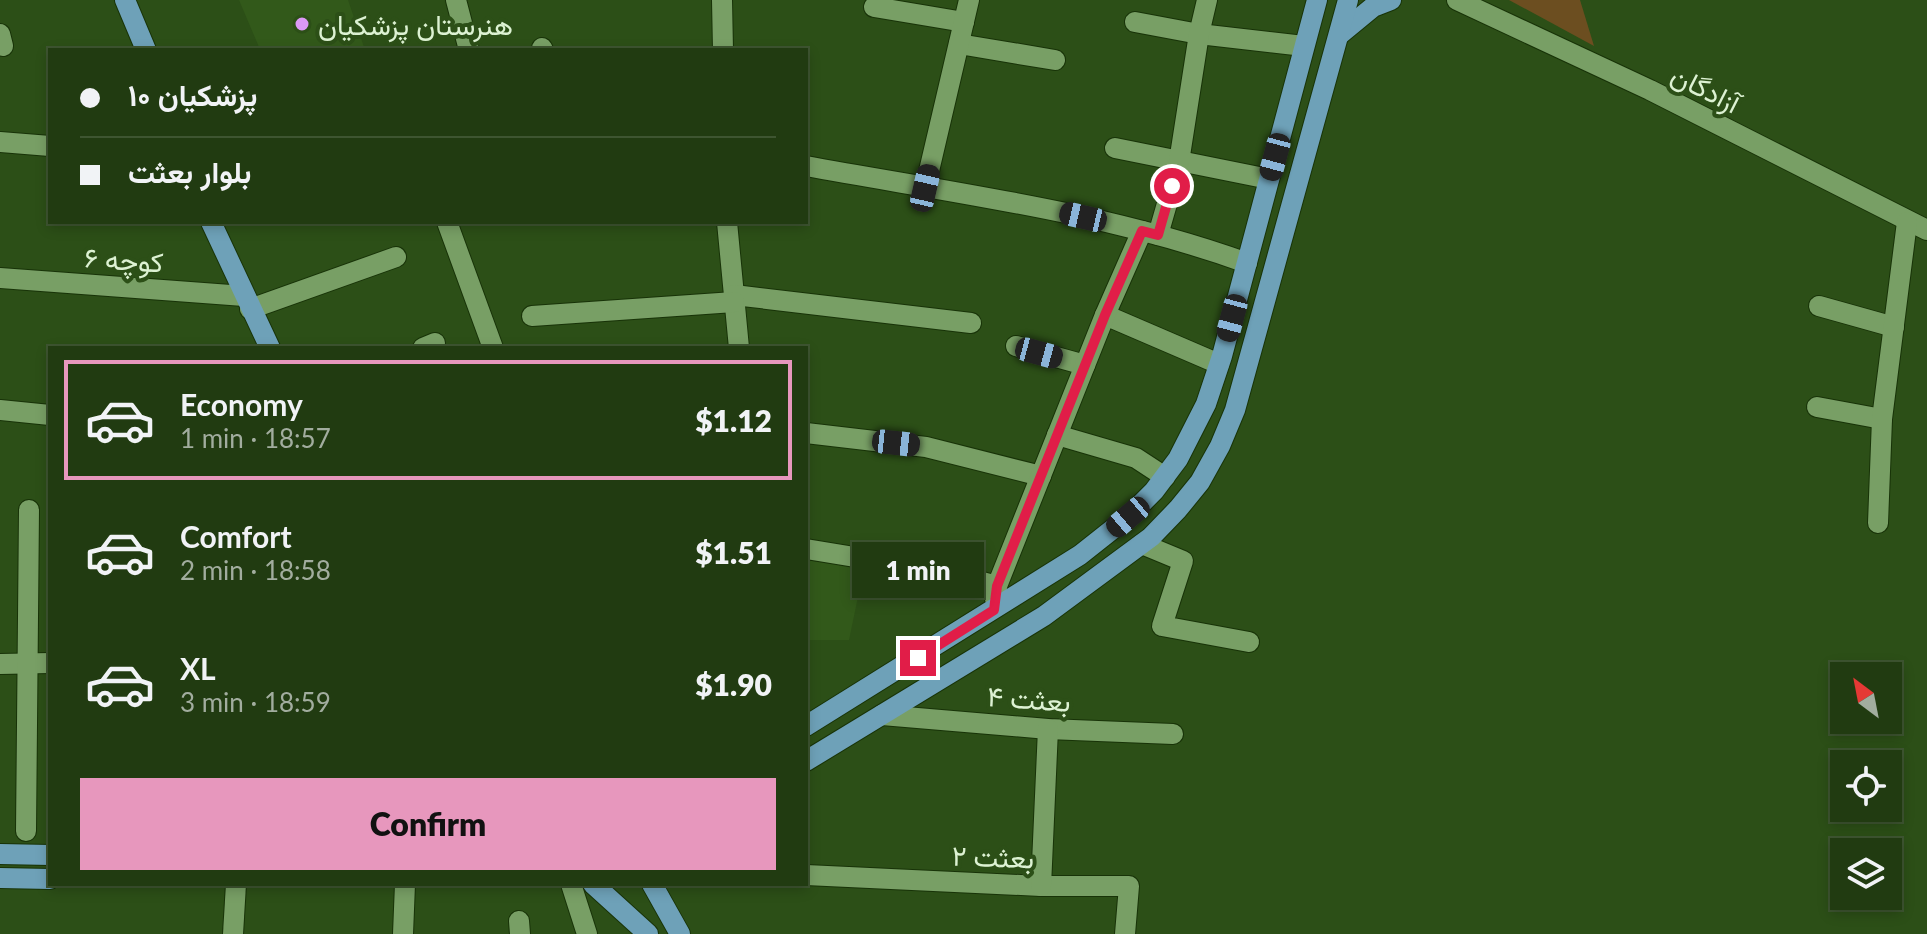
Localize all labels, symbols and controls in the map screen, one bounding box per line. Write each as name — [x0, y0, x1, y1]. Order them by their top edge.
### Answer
place label: هنرستان پزشکیان — [318, 7, 513, 44]
marker: هنرستان پزشکیان — [293, 15, 311, 33]
street label: آزادگان — [1665, 56, 1748, 123]
text: پزشکیان ۱۰ — [128, 76, 257, 112]
car — [1257, 131, 1293, 183]
text: بلوار بعثت — [128, 153, 251, 189]
car — [908, 162, 942, 214]
route start — [1154, 168, 1190, 204]
car — [1057, 200, 1109, 234]
street label: کوچه ۶ — [83, 239, 165, 282]
car — [1214, 292, 1250, 344]
car — [1013, 335, 1065, 371]
icon: car — [84, 384, 156, 456]
text: Economy — [180, 386, 303, 422]
text: $1.12 — [695, 402, 772, 438]
text: 1 min · 18:57 — [180, 422, 331, 454]
car — [871, 429, 921, 457]
car — [1102, 492, 1154, 542]
icon: car — [84, 516, 156, 588]
text: Comfort — [180, 518, 292, 554]
text: $1.51 — [695, 534, 772, 570]
callout: 1 min — [852, 542, 984, 598]
text: 2 min · 18:58 — [180, 554, 331, 586]
text: 1 min — [886, 554, 950, 586]
route end — [900, 640, 936, 676]
icon: car — [84, 648, 156, 720]
text: XL — [180, 650, 216, 686]
north arrow — [1830, 662, 1902, 734]
map controls — [1830, 662, 1902, 910]
text: $1.90 — [695, 666, 772, 702]
street label: بعثت ۴ — [986, 678, 1072, 719]
text: 3 min · 18:59 — [180, 686, 331, 718]
button: locate — [1830, 750, 1902, 822]
button: Confirm — [80, 778, 776, 870]
street label: بعثت ۲ — [951, 838, 1035, 875]
button: layers — [1830, 838, 1902, 910]

